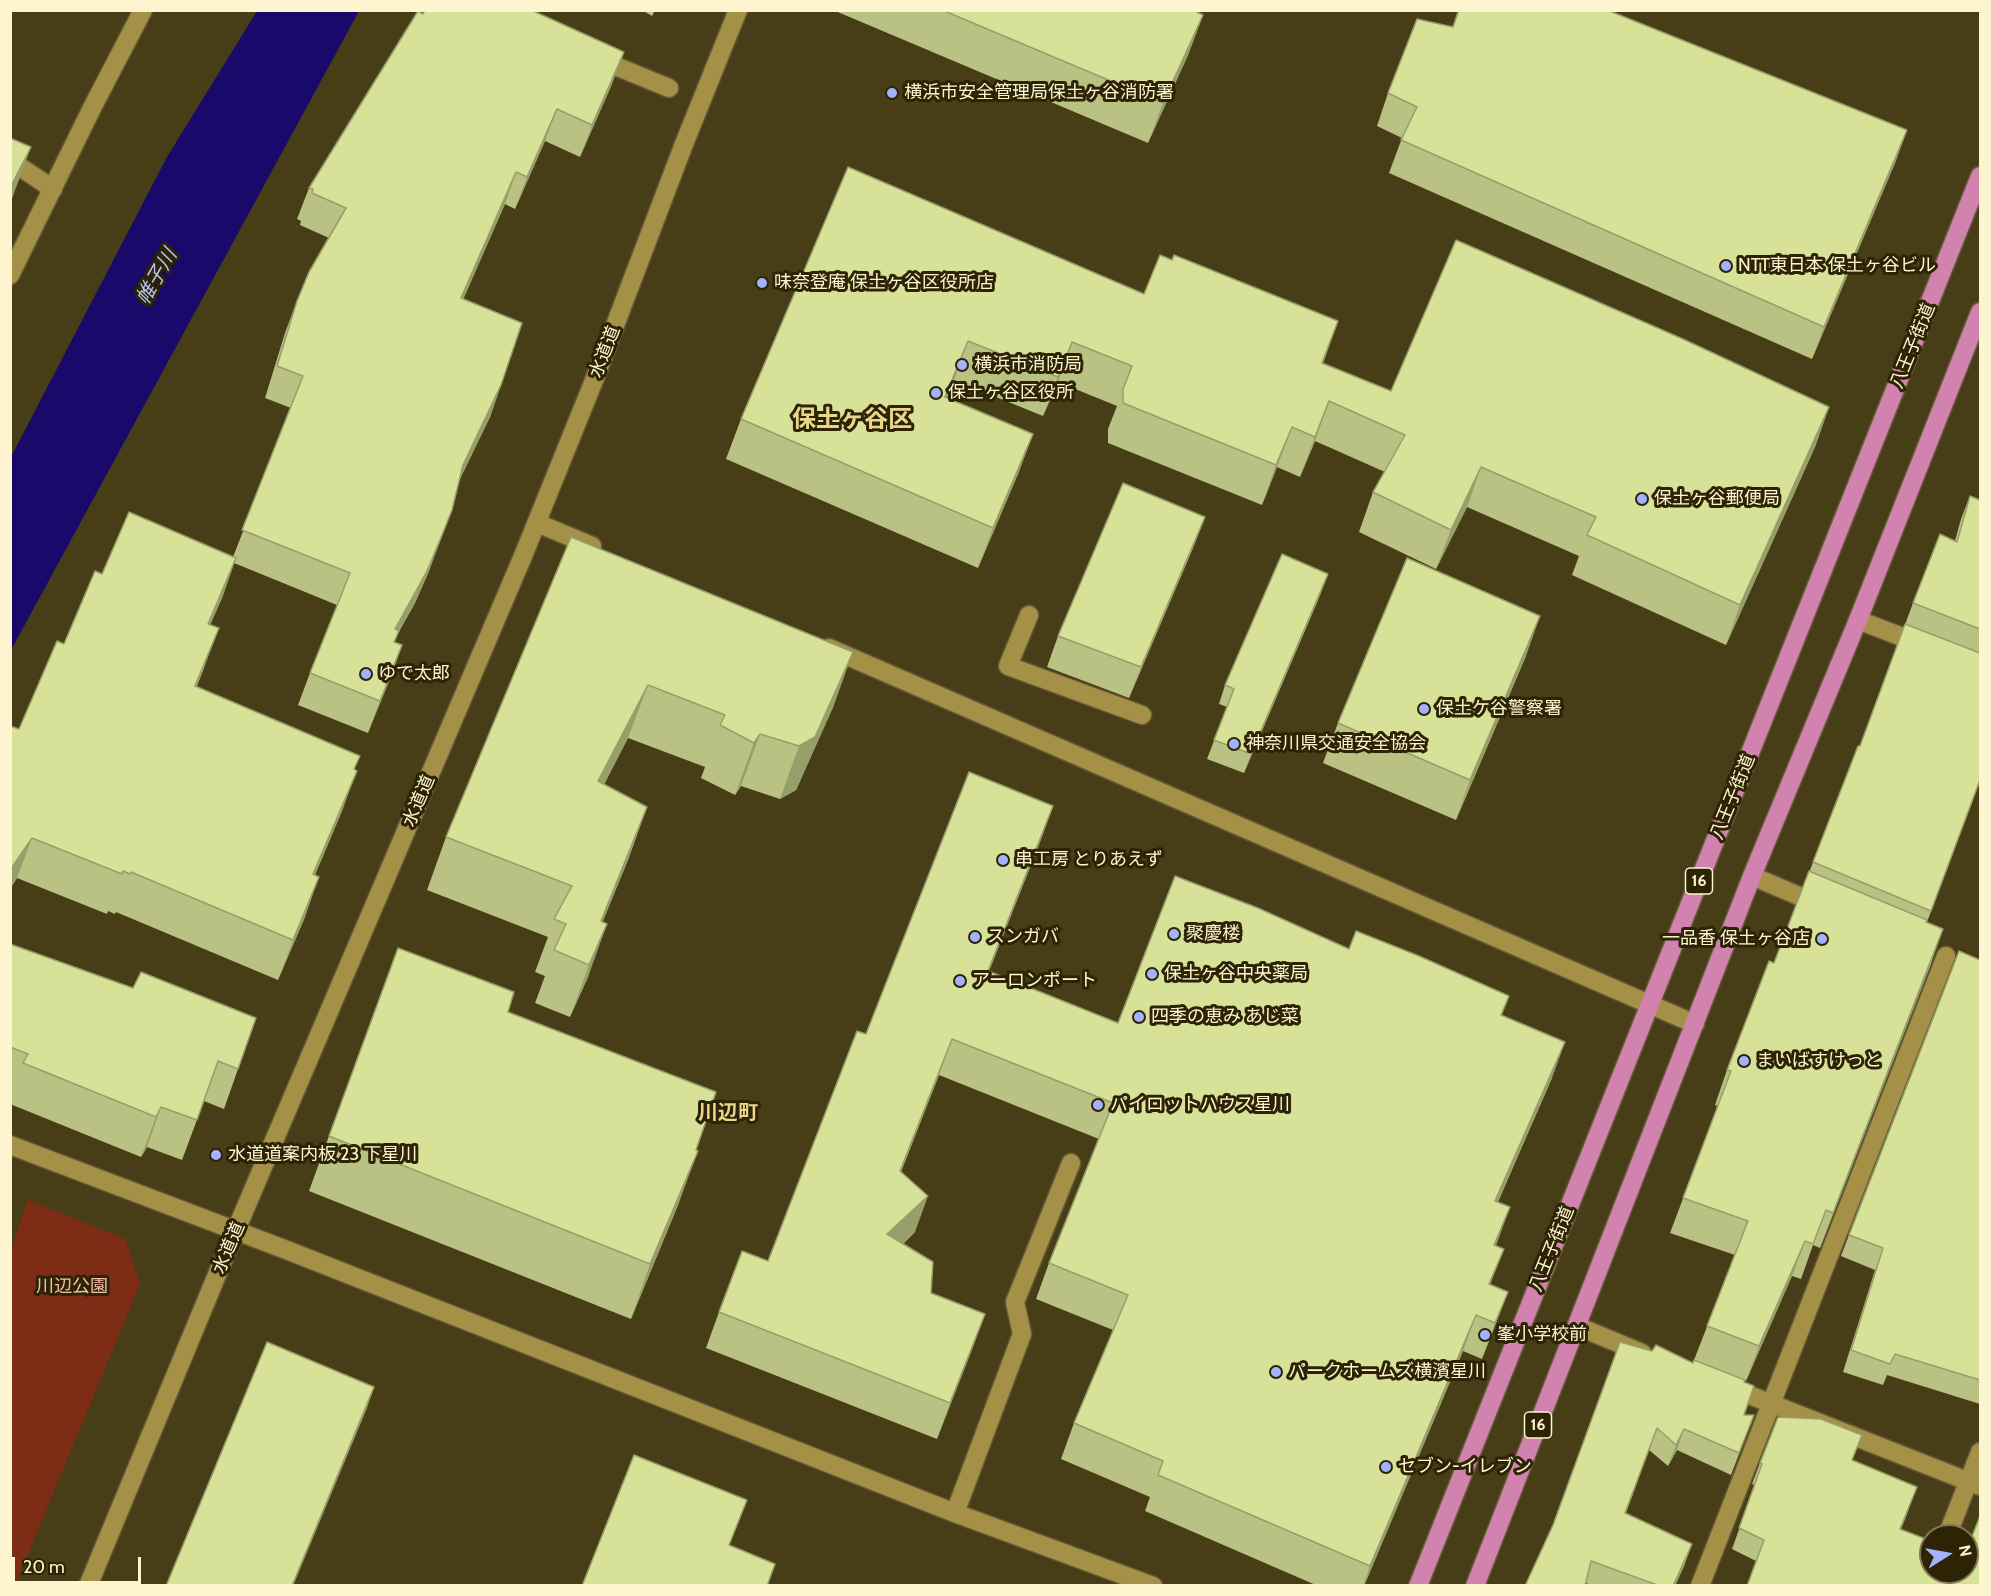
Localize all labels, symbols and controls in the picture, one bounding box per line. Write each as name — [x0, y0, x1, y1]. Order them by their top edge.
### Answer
place label: 横浜市安全管理局保土ヶ谷消防署 — [904, 82, 1174, 104]
marker: 横浜市安全管理局保土ヶ谷消防署 — [885, 86, 899, 100]
water label: 帷子川 — [132, 245, 182, 309]
place label: NTT東日本 保土ヶ谷ビル — [1738, 255, 1936, 277]
marker: NTT東日本 保土ヶ谷ビル — [1719, 259, 1733, 273]
place label: 味奈登庵 保土ヶ谷区役所店 — [774, 272, 994, 294]
marker: 味奈登庵 保土ヶ谷区役所店 — [755, 276, 769, 290]
street label: 八王子街道 — [1886, 300, 1940, 392]
street label: 水道道 — [585, 323, 625, 381]
place label: 横浜市消防局 — [974, 354, 1082, 376]
marker: 横浜市消防局 — [955, 358, 969, 372]
place label: 保土ヶ谷区役所 — [948, 382, 1074, 404]
marker: 保土ヶ谷区役所 — [929, 386, 943, 400]
district label: 保土ヶ谷区 — [792, 406, 912, 434]
place label: 保土ヶ谷郵便局 — [1654, 488, 1780, 510]
marker: 保土ヶ谷郵便局 — [1635, 492, 1649, 506]
place label: ゆで太郎 — [378, 663, 450, 685]
marker: ゆで太郎 — [359, 667, 373, 681]
place label: 保土ケ谷警察署 — [1436, 698, 1562, 720]
marker: 保土ケ谷警察署 — [1417, 702, 1431, 716]
place label: 神奈川県交通安全協会 — [1246, 733, 1426, 755]
marker: 神奈川県交通安全協会 — [1227, 737, 1241, 751]
street label: 八王子街道 — [1706, 751, 1760, 843]
street label: 水道道 — [399, 772, 439, 830]
place label: 串工房 とりあえず — [1015, 849, 1163, 871]
marker: 串工房 とりあえず — [996, 853, 1010, 867]
road number: 16 — [1686, 868, 1712, 894]
place label: 聚慶楼 — [1186, 923, 1240, 945]
place label: スンガバ — [987, 926, 1059, 948]
marker: 聚慶楼 — [1167, 927, 1181, 941]
place label: 一品香 保土ヶ谷店 — [1662, 928, 1810, 950]
marker: スンガバ — [968, 930, 982, 944]
marker: 一品香 保土ヶ谷店 — [1815, 932, 1829, 946]
place label: 保土ヶ谷中央薬局 — [1164, 963, 1308, 985]
marker: 保土ヶ谷中央薬局 — [1145, 967, 1159, 981]
place label: アーロンポート — [972, 970, 1097, 992]
marker: アーロンポート — [953, 974, 967, 988]
place label: 四季の恵み あじ菜 — [1151, 1006, 1299, 1028]
marker: 四季の恵み あじ菜 — [1132, 1010, 1146, 1024]
place label: まいばすけっと — [1756, 1050, 1882, 1072]
marker: まいばすけっと — [1737, 1054, 1751, 1068]
place label: パイロットハウス星川 — [1110, 1094, 1290, 1116]
marker: パイロットハウス星川 — [1091, 1098, 1105, 1112]
district label: 川辺町 — [698, 1101, 758, 1125]
place label: 水道道案内板 23 下星川 — [228, 1144, 417, 1166]
marker: 水道道案内板 23 下星川 — [209, 1148, 223, 1162]
street label: 八王子街道 — [1525, 1203, 1579, 1295]
street label: 水道道 — [209, 1219, 249, 1277]
park label: 川辺公園 — [36, 1276, 108, 1298]
place label: 峯小学校前 — [1497, 1324, 1587, 1346]
marker: 峯小学校前 — [1478, 1328, 1492, 1342]
place label: パークホームズ横濱星川 — [1288, 1361, 1486, 1383]
marker: パークホームズ横濱星川 — [1269, 1365, 1283, 1379]
road number: 16 — [1524, 1412, 1552, 1438]
place label: セブン-イレブン — [1398, 1456, 1532, 1478]
marker: セブン-イレブン — [1379, 1460, 1393, 1474]
north arrow — [1919, 1524, 1979, 1584]
text: N — [1955, 1543, 1976, 1558]
scale bar — [15, 1545, 144, 1583]
text: 20 m — [23, 1556, 65, 1578]

